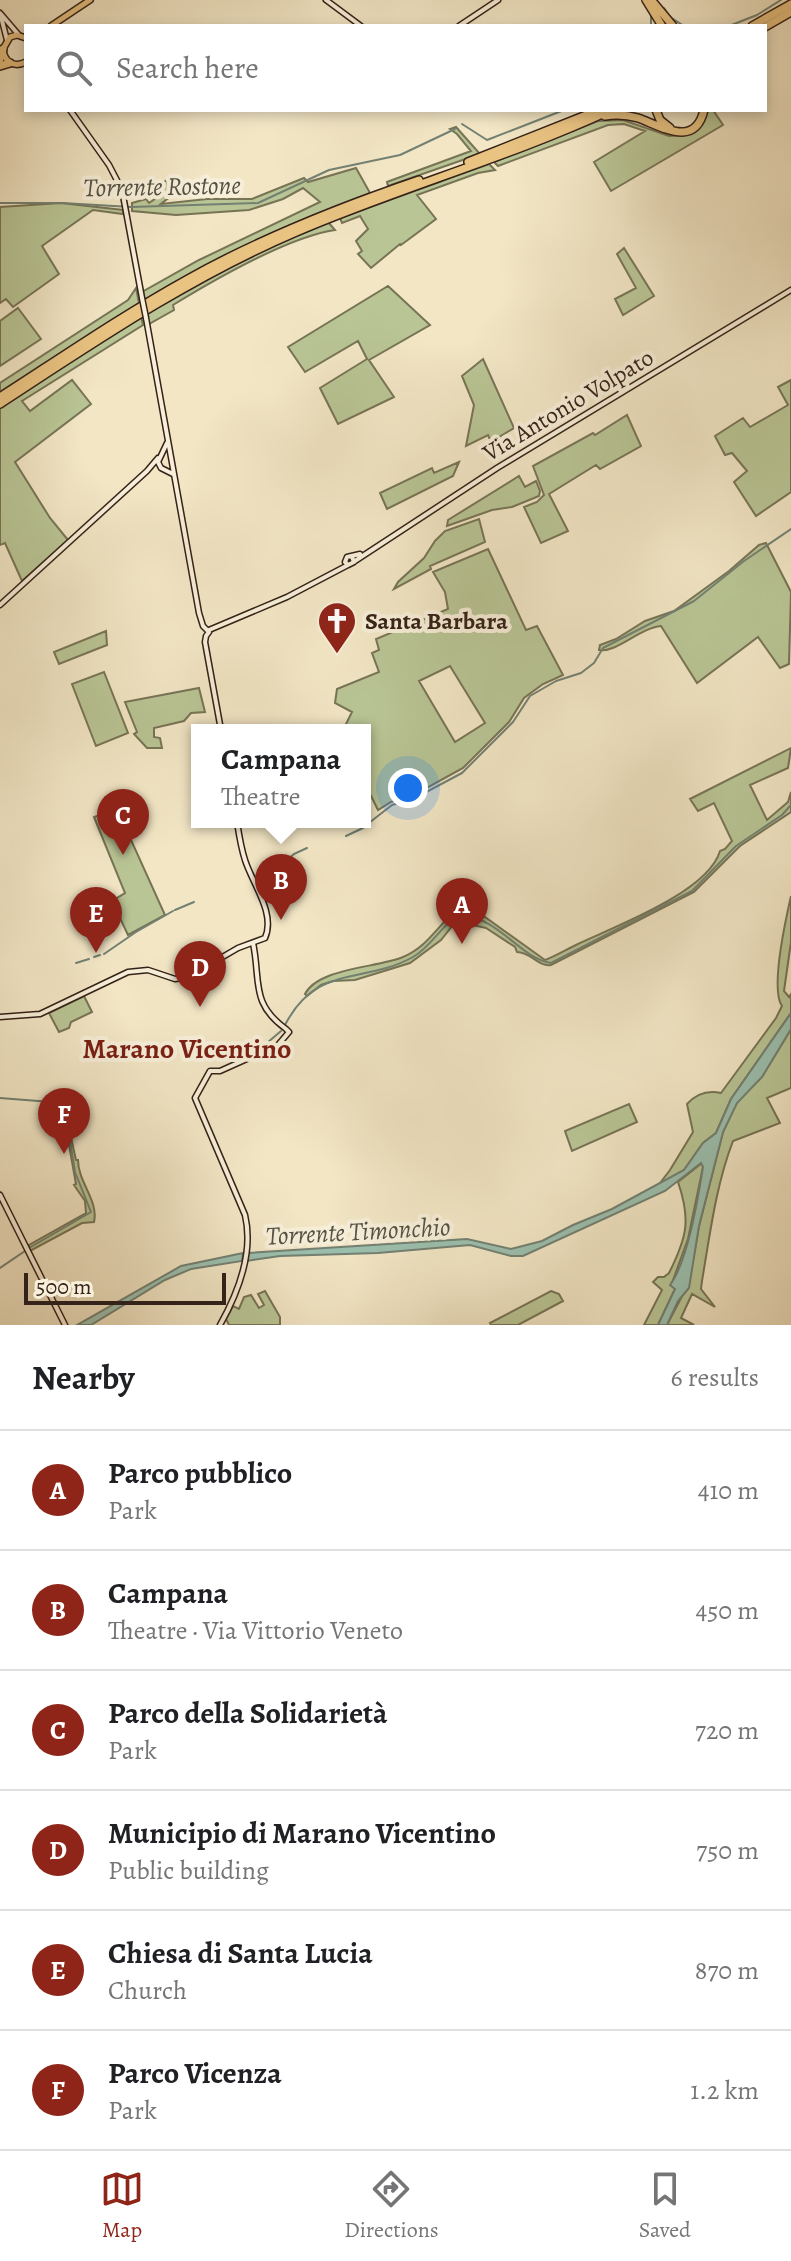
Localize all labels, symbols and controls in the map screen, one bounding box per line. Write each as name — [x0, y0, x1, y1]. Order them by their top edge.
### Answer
search box — [24, 24, 767, 112]
icon: search — [52, 46, 96, 90]
text: Search here — [116, 48, 259, 88]
water label: Torrente Rostone — [83, 168, 241, 205]
street label: Via Antonio Volpato — [476, 341, 659, 469]
church icon: Santa Barbara — [316, 600, 358, 655]
place label: Santa Barbara — [365, 605, 508, 637]
popup — [191, 724, 371, 828]
text: Campana — [221, 739, 341, 779]
your location — [388, 768, 428, 808]
text: Theatre — [221, 779, 300, 814]
pin: C — [97, 789, 149, 855]
pin: B — [255, 854, 307, 920]
pin: A — [436, 878, 488, 944]
pin: E — [70, 887, 122, 953]
pin: D — [174, 941, 226, 1007]
district label: Marano Vicentino — [83, 1030, 291, 1068]
pin: F — [38, 1088, 90, 1154]
water label: Torrente Timonchio — [265, 1209, 451, 1254]
scale bar — [24, 1269, 226, 1305]
text: 500 m — [36, 1272, 92, 1302]
text: Nearby — [32, 1354, 135, 1401]
text: 6 results — [671, 1360, 759, 1395]
text: Parco pubblico — [108, 1453, 292, 1493]
text: A — [50, 1473, 66, 1508]
text: 410 m — [698, 1473, 759, 1508]
text: Park — [108, 1493, 157, 1528]
text: Campana — [108, 1573, 228, 1613]
text: B — [50, 1593, 66, 1628]
text: 450 m — [695, 1593, 759, 1628]
text: Theatre · Via Vittorio Veneto — [108, 1613, 403, 1648]
text: Parco della Solidarietà — [108, 1693, 387, 1733]
text: C — [50, 1713, 66, 1748]
text: 720 m — [695, 1713, 759, 1748]
text: Park — [108, 1733, 157, 1768]
text: Municipio di Marano Vicentino — [108, 1813, 496, 1853]
text: D — [49, 1833, 67, 1868]
text: 750 m — [696, 1833, 759, 1868]
text: Public building — [108, 1853, 269, 1888]
text: Chiesa di Santa Lucia — [108, 1933, 373, 1973]
text: E — [50, 1953, 66, 1988]
text: 870 m — [695, 1953, 759, 1988]
text: Church — [108, 1973, 187, 2008]
text: Parco Vicenza — [108, 2053, 282, 2093]
text: F — [51, 2073, 65, 2108]
text: 1.2 km — [690, 2073, 759, 2108]
text: Park — [108, 2093, 157, 2128]
tab: Map — [100, 2167, 144, 2245]
tab: Directions — [344, 2167, 439, 2245]
tab: Saved — [639, 2167, 691, 2245]

